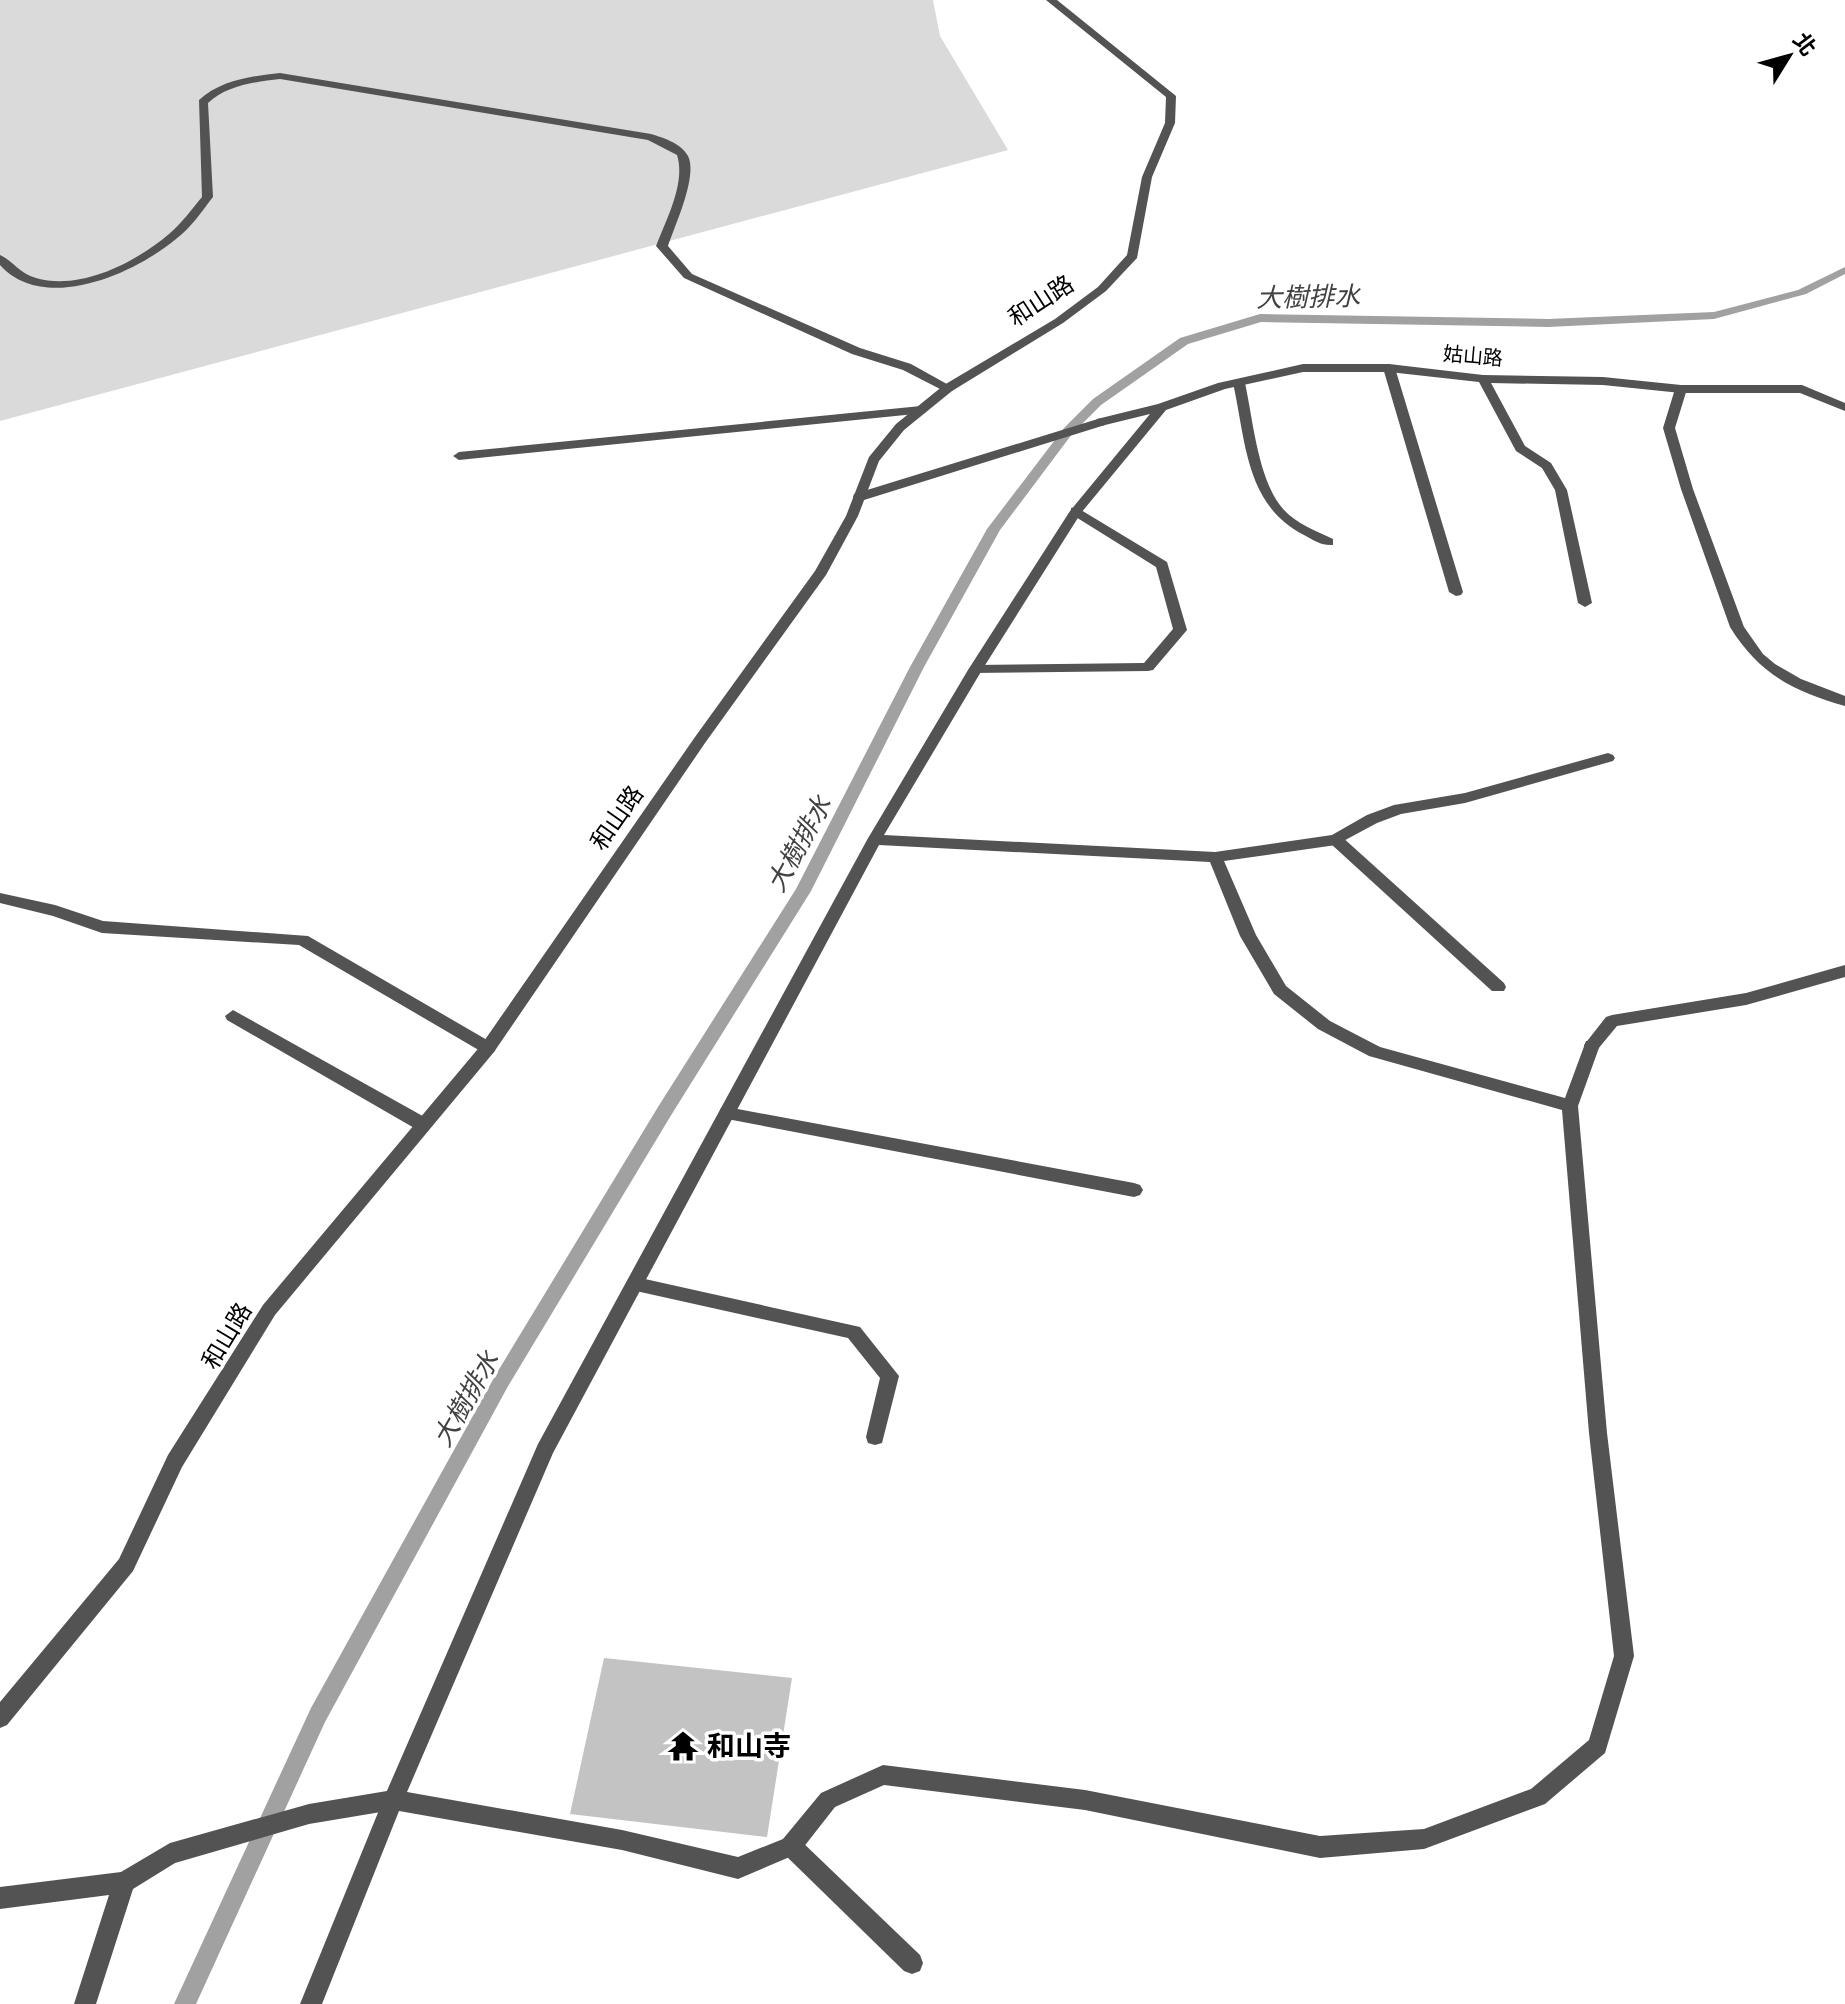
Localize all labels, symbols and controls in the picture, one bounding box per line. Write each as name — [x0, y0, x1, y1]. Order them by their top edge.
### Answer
north arrow — [1749, 16, 1829, 96]
text: 北 — [1786, 26, 1824, 62]
street label: 和山路 — [1002, 267, 1080, 334]
water label: 大樹排水 — [1256, 278, 1361, 316]
street label: 姑山路 — [1442, 339, 1504, 373]
street label: 和山路 — [582, 779, 651, 857]
water label: 大樹排水 — [758, 789, 840, 898]
street label: 和山路 — [194, 1296, 259, 1375]
water label: 大樹排水 — [424, 1344, 508, 1453]
place label: 和山寺 — [707, 1727, 791, 1766]
temple icon: 和山寺 — [666, 1729, 700, 1763]

